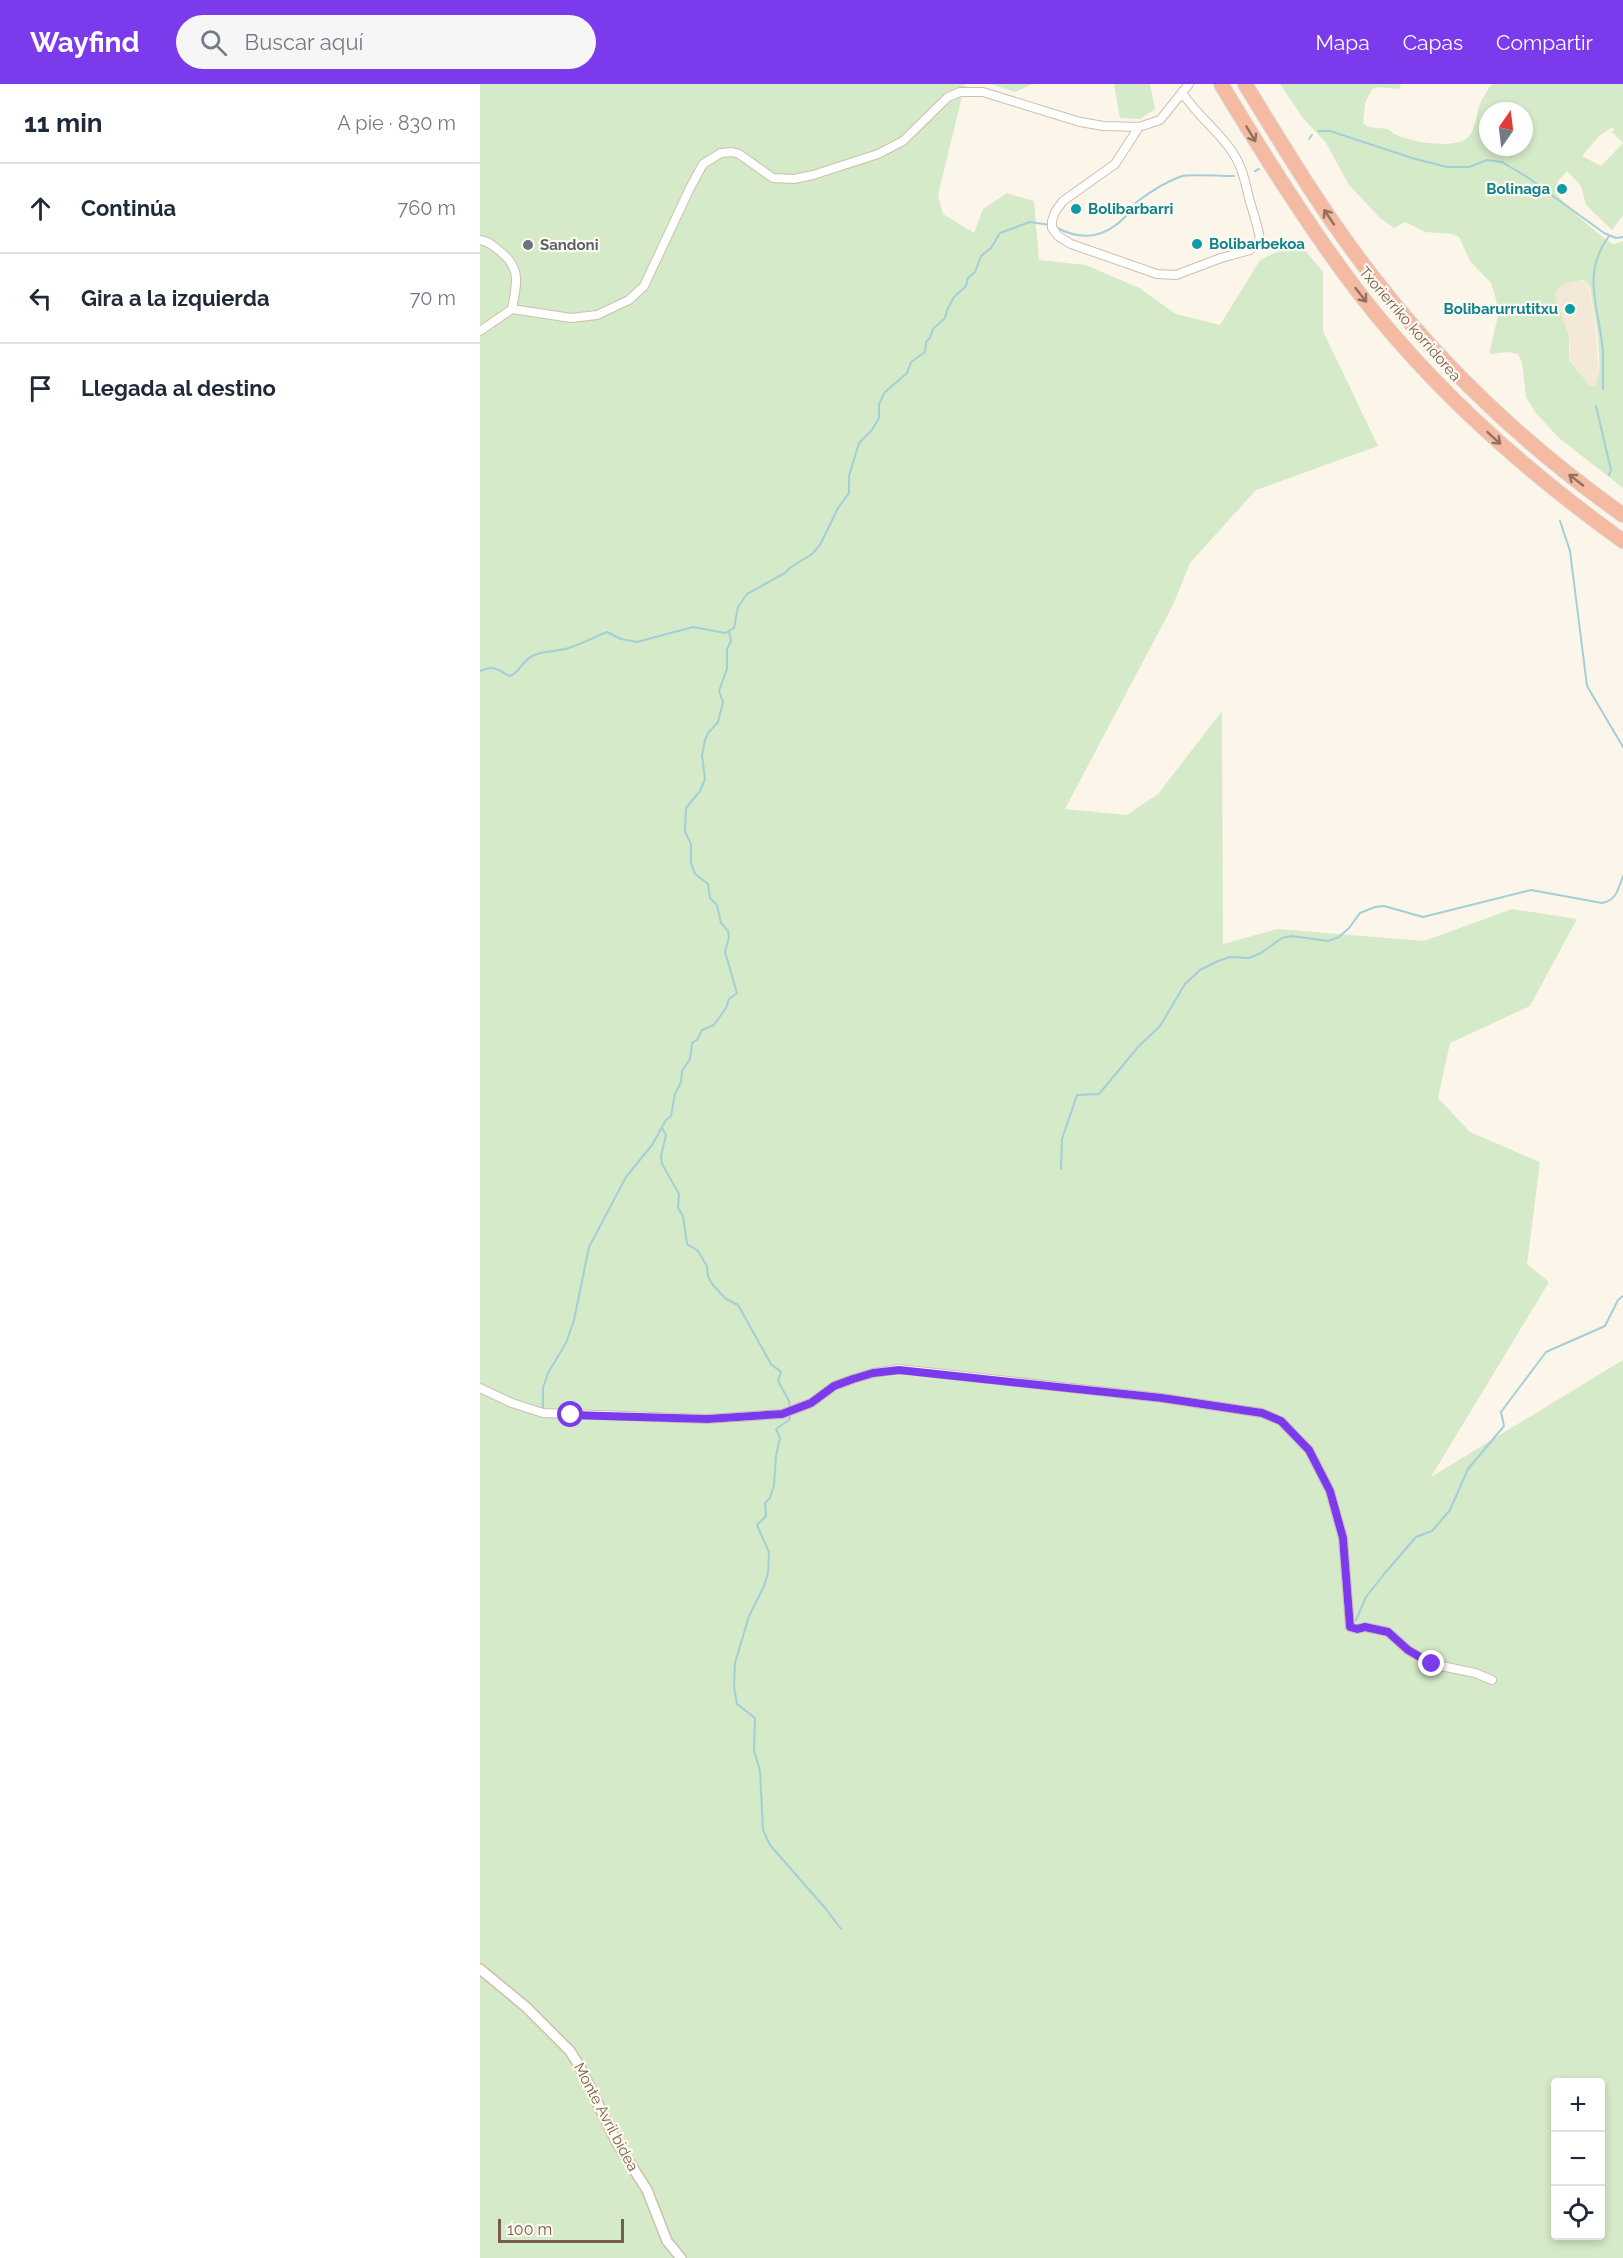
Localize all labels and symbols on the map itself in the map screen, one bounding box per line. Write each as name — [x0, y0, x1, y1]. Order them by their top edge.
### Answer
north arrow — [1479, 102, 1533, 156]
one-way arrow — [1246, 125, 1258, 142]
place label: Bolinaga — [1486, 180, 1550, 198]
marker: Bolinaga — [1555, 182, 1569, 196]
place label: Bolibarbarri — [1088, 200, 1173, 218]
marker: Bolibarbarri — [1069, 202, 1083, 216]
one-way arrow — [1323, 209, 1335, 225]
place label: Bolibarbekoa — [1209, 235, 1305, 253]
place label: Sandoni — [540, 236, 598, 254]
marker: Bolibarbekoa — [1190, 237, 1204, 251]
marker: Sandoni — [521, 238, 535, 252]
street label: Txorierriko korridorea — [1355, 263, 1465, 385]
one-way arrow — [1354, 287, 1368, 302]
place label: Bolibarurrutitxu — [1444, 300, 1558, 318]
marker: Bolibarurrutitxu — [1563, 302, 1577, 316]
one-way arrow — [1486, 431, 1501, 445]
one-way arrow — [1568, 474, 1584, 487]
route start — [557, 1401, 583, 1427]
route end — [1418, 1650, 1444, 1676]
street label: Monte Avril bidea — [570, 2060, 642, 2174]
scale bar — [498, 2216, 624, 2244]

